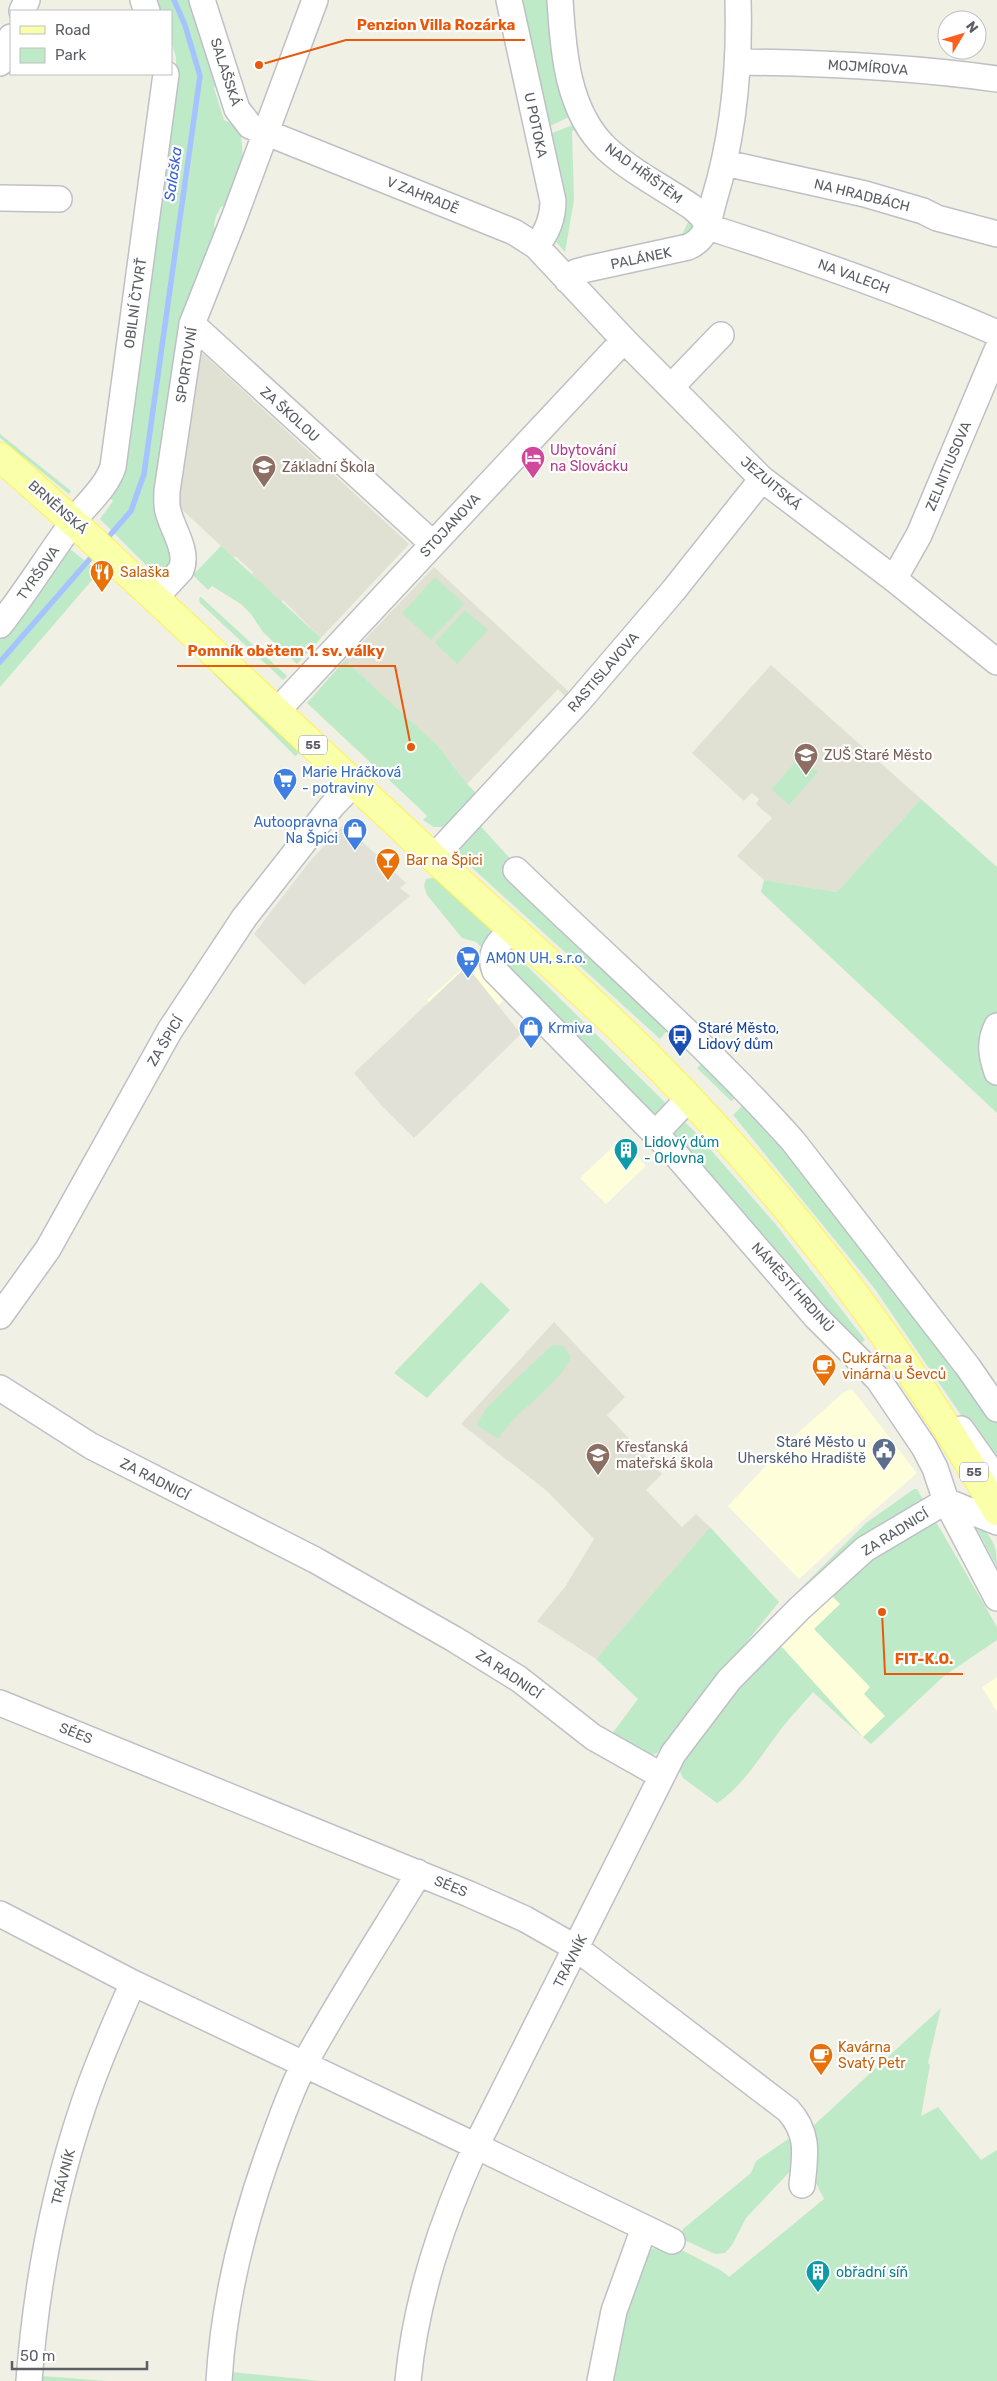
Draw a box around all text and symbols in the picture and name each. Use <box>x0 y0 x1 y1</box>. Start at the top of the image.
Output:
legend <box>10 10 172 75</box>
callout: Penzion Villa Rozárka <box>346 10 525 40</box>
north arrow <box>937 10 987 60</box>
text: Penzion Villa Rozárka <box>357 16 516 34</box>
text: N <box>962 18 982 37</box>
text: Road <box>55 21 91 39</box>
street label: SALAŠSKÁ <box>207 36 246 109</box>
text: Park <box>55 46 86 64</box>
street label: MOJMÍROVA <box>827 55 909 79</box>
street label: U POTOKA <box>520 91 551 160</box>
street label: NAD HŘIŠTĚM <box>602 139 686 207</box>
water label: Salaška <box>160 145 186 202</box>
street label: V ZAHRADĚ <box>384 172 462 218</box>
street label: NA HRADBÁCH <box>812 174 912 216</box>
street label: PALÁNEK <box>609 243 674 273</box>
street label: NA VALECH <box>816 256 892 297</box>
street label: OBILNÍ ČTVRŤ <box>120 257 150 349</box>
street label: SPORTOVNÍ <box>171 325 201 404</box>
street label: ZA ŠKOLOU <box>256 383 324 445</box>
street label: ZELNITIUSOVA <box>922 418 975 514</box>
place label: Ubytování na Slovácku <box>550 442 628 475</box>
hotel icon: Ubytování na Slovácku <box>520 445 546 479</box>
street label: JEZUITSKÁ <box>737 452 806 514</box>
school or university icon: Základní Škola <box>251 454 277 488</box>
place label: Základní Škola <box>282 458 375 476</box>
street label: BRNĚNSKÁ <box>25 476 92 538</box>
street label: STOJANOVA <box>417 490 485 561</box>
street label: TYRŠOVA <box>13 542 64 604</box>
restaurant icon: Salaška <box>89 559 115 593</box>
place label: Salaška <box>120 564 170 581</box>
street label: RASTISLAVOVA <box>564 628 643 716</box>
callout: Pomník obětem 1. sv. války <box>177 636 395 666</box>
text: Pomník obětem 1. sv. války <box>187 642 385 660</box>
road number: 55 <box>299 736 327 754</box>
school or university icon: ZUŠ Staré Město <box>793 742 819 776</box>
place label: ZUŠ Staré Město <box>824 746 932 764</box>
place label: Marie Hráčková - potraviny <box>302 764 401 797</box>
supermarket icon: Marie Hráčková - potraviny <box>272 767 298 801</box>
place label: Autoopravna Na Špici <box>254 814 338 847</box>
shop icon: Autoopravna Na Špici <box>342 817 368 851</box>
bar icon: Bar na Špici <box>375 847 401 881</box>
place label: Bar na Špici <box>406 851 483 869</box>
supermarket icon: AMON UH, s.r.o. <box>455 945 481 979</box>
place label: AMON UH, s.r.o. <box>486 950 586 967</box>
street label: ZA ŠPICÍ <box>143 1012 188 1069</box>
shop icon: Krmiva <box>518 1015 544 1049</box>
place label: Krmiva <box>548 1020 593 1037</box>
place label: Staré Město, Lidový dům <box>698 1020 779 1053</box>
bus stop icon: Staré Město, Lidový dům <box>667 1023 693 1057</box>
place label: Lidový dům - Orlovna <box>644 1134 719 1167</box>
building icon: Lidový dům - Orlovna <box>613 1137 639 1171</box>
street label: NÁMĚSTÍ HRDINŮ <box>748 1238 838 1336</box>
place label: Cukrárna a vinárna u Ševců <box>842 1350 946 1383</box>
cafe icon: Cukrárna a vinárna u Ševců <box>811 1353 837 1387</box>
place label: Staré Město u Uherského Hradiště <box>738 1434 866 1467</box>
public building icon: Staré Město u Uherského Hradiště <box>871 1437 897 1471</box>
place label: Křesťanská mateřská škola <box>616 1439 713 1472</box>
school or university icon: Křesťanská mateřská škola <box>585 1442 611 1476</box>
street label: ZA RADNICÍ <box>117 1454 194 1505</box>
road number: 55 <box>960 1462 988 1481</box>
street label: ZA RADNICÍ <box>858 1504 933 1560</box>
callout: FIT-K.O. <box>885 1644 963 1674</box>
street label: ZA RADNICÍ <box>473 1645 546 1703</box>
text: FIT-K.O. <box>895 1650 953 1668</box>
street label: SÉES <box>57 1718 96 1748</box>
street label: SÉES <box>432 1871 471 1901</box>
street label: TRÁVNÍK <box>549 1931 591 1991</box>
place label: Kavárna Svatý Petr <box>838 2039 906 2072</box>
cafe icon: Kavárna Svatý Petr <box>808 2042 834 2076</box>
street label: TRÁVNÍK <box>47 2147 79 2207</box>
building icon: obřadní síň <box>805 2259 831 2293</box>
place label: obřadní síň <box>836 2264 908 2281</box>
scale bar <box>12 2338 148 2370</box>
text: 50 m <box>20 2347 55 2365</box>

